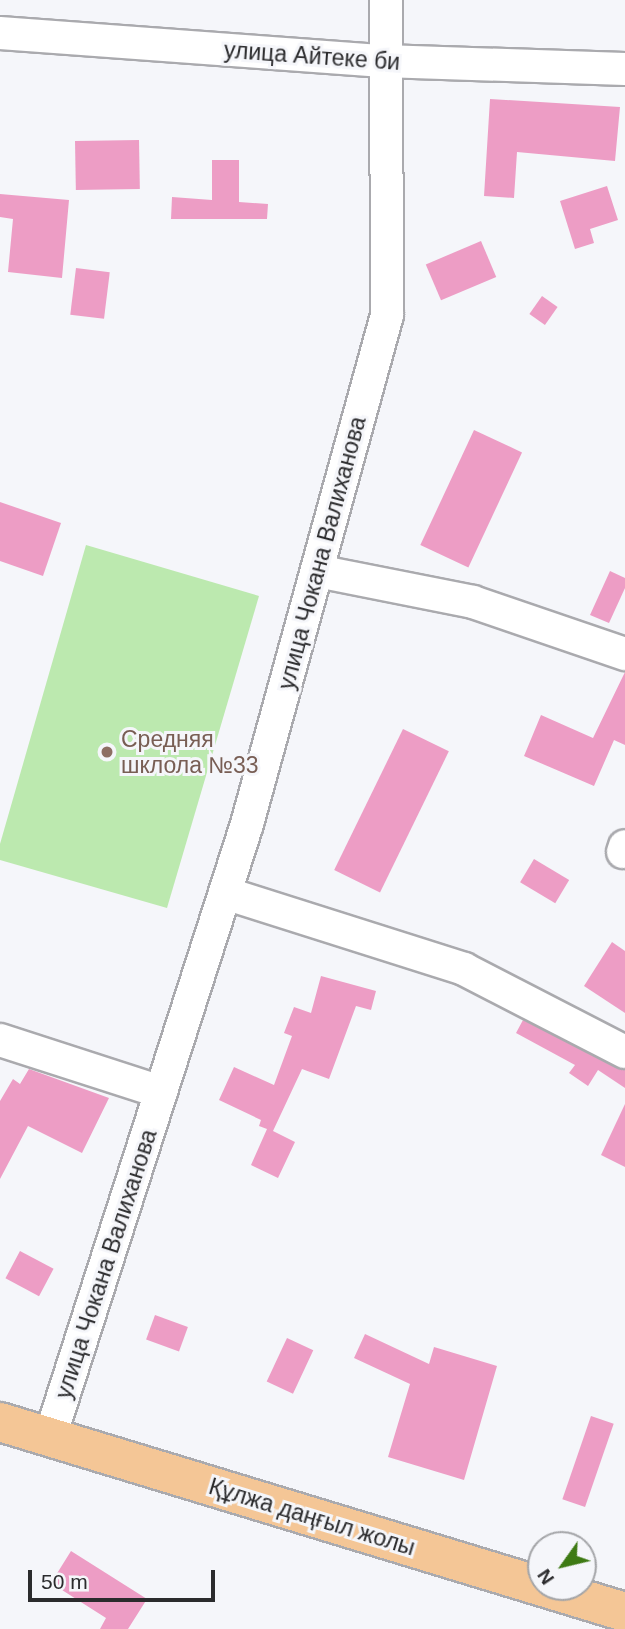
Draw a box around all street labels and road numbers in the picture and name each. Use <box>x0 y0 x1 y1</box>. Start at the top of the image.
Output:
street label: улица Айтеке би <box>223 36 401 76</box>
street label: улица Чокана Валиханова <box>272 413 372 693</box>
street label: улица Чокана Валиханова <box>49 1126 163 1402</box>
street label: Құлжа даңғыл жолы <box>206 1472 418 1562</box>

